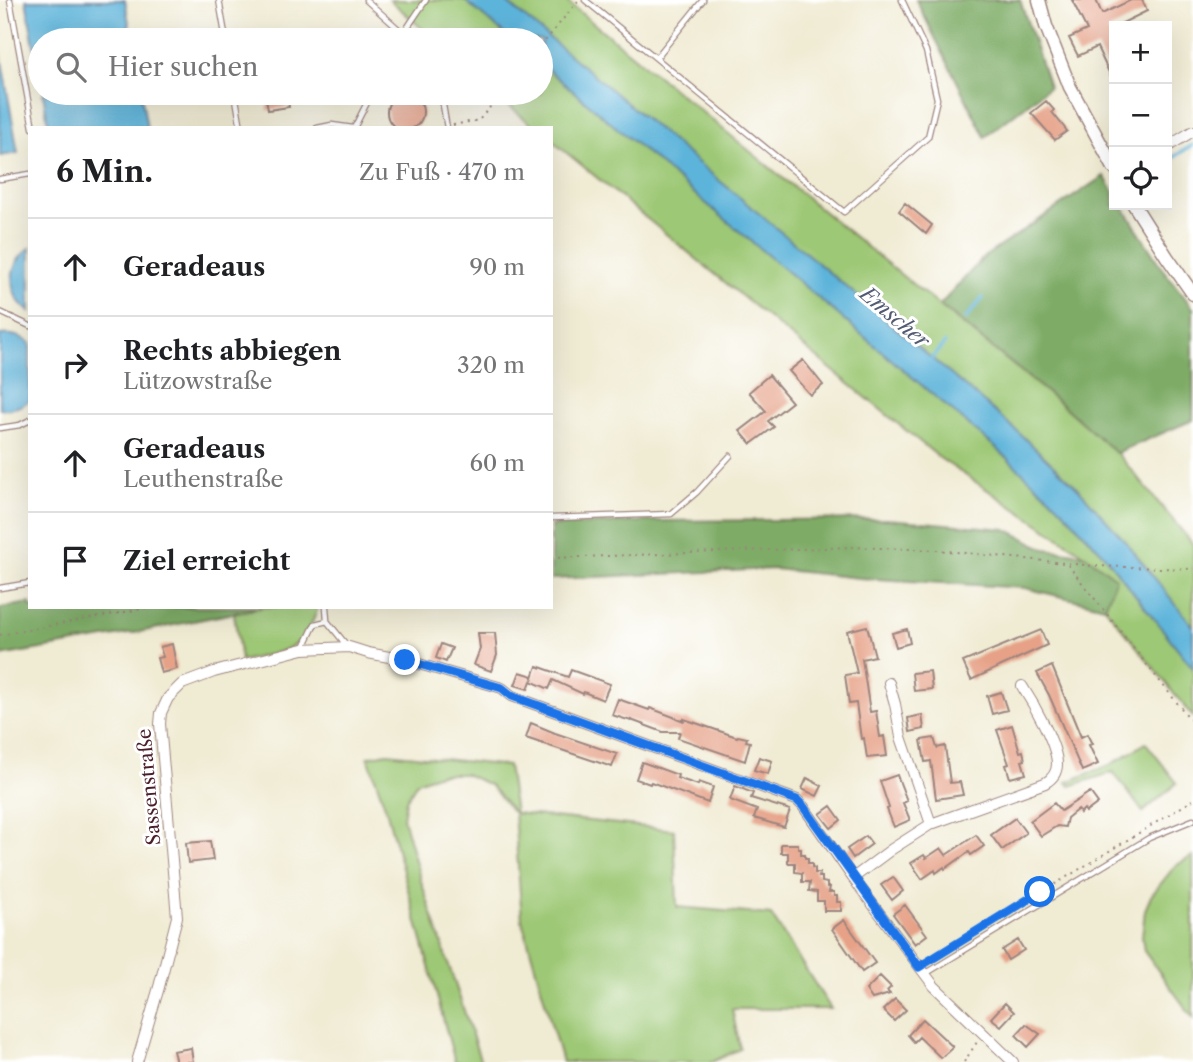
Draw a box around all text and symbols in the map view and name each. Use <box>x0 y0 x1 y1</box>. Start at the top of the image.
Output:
map controls <box>1109 21 1172 210</box>
button: + <box>1109 21 1172 84</box>
search box <box>28 28 553 105</box>
icon: search <box>52 48 90 86</box>
text: Hier suchen <box>108 51 258 83</box>
button: − <box>1109 84 1172 147</box>
button: locate <box>1109 147 1172 210</box>
text: 6 Min. <box>56 153 153 190</box>
text: Zu Fuß · 470 m <box>359 158 525 186</box>
icon: ahead <box>56 248 94 286</box>
text: Geradeaus <box>123 251 265 283</box>
text: 90 m <box>469 253 525 281</box>
water label: Emscher <box>854 280 936 354</box>
text: Rechts abbiegen <box>123 335 341 367</box>
icon: right <box>56 346 94 384</box>
text: 320 m <box>457 351 525 379</box>
text: Lützowstraße <box>123 367 272 395</box>
text: Geradeaus <box>123 433 265 465</box>
icon: ahead <box>56 444 94 482</box>
text: 60 m <box>469 449 525 477</box>
text: Leuthenstraße <box>123 465 284 493</box>
icon: arrive <box>56 542 94 580</box>
text: Ziel erreicht <box>123 545 290 577</box>
route end <box>389 644 420 675</box>
street label: Sassenstraße <box>132 728 166 846</box>
route start <box>1024 876 1055 907</box>

